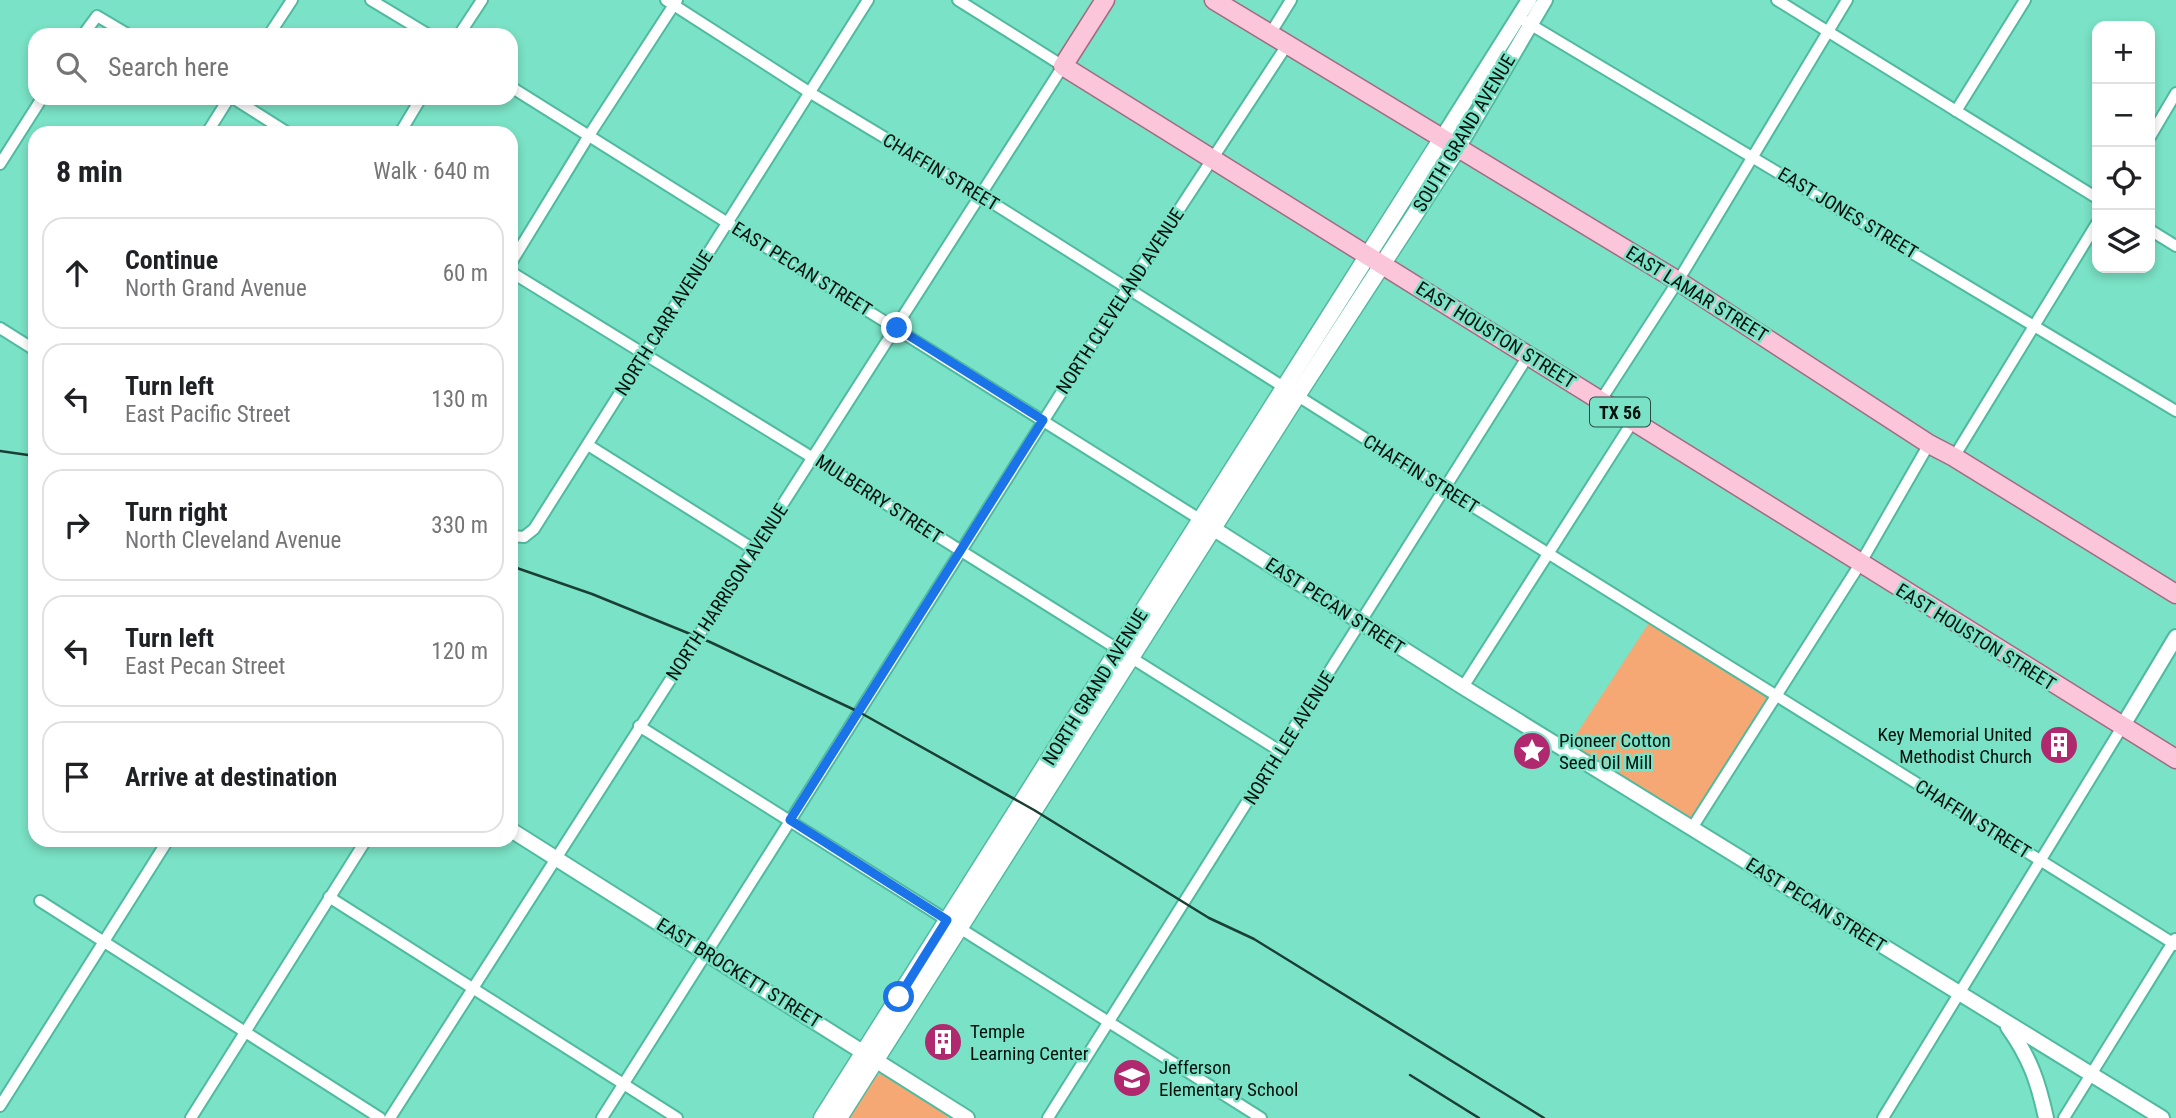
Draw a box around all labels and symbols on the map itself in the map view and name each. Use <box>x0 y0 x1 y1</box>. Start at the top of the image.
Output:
street label: SOUTH GRAND AVENUE <box>1408 50 1520 216</box>
street label: CHAFFIN STREET <box>879 128 1003 216</box>
street label: EAST JONES STREET <box>1774 162 1922 264</box>
street label: NORTH CLEVELAND AVENUE <box>1051 204 1189 398</box>
street label: EAST PECAN STREET <box>728 217 876 321</box>
street label: EAST LAMAR STREET <box>1622 241 1772 347</box>
street label: NORTH CARR AVENUE <box>610 246 718 400</box>
street label: EAST HOUSTON STREET <box>1412 277 1580 394</box>
route end <box>881 312 912 343</box>
road number: TX 56 <box>1590 398 1650 426</box>
street label: CHAFFIN STREET <box>1359 429 1483 519</box>
street label: MULBERRY STREET <box>811 449 947 549</box>
street label: NORTH HARRISON AVENUE <box>661 499 793 685</box>
street label: EAST PECAN STREET <box>1261 553 1409 659</box>
street label: EAST HOUSTON STREET <box>1892 579 2060 696</box>
street label: NORTH GRAND AVENUE <box>1038 605 1152 769</box>
street label: NORTH LEE AVENUE <box>1239 667 1339 809</box>
place label: Key Memorial United Methodist Church <box>1878 723 2032 768</box>
building icon: Key Memorial United Methodist Church <box>2038 724 2080 766</box>
place label: Pioneer Cotton Seed Oil Mill <box>1559 729 1671 774</box>
place icon: Pioneer Cotton Seed Oil Mill <box>1511 730 1553 772</box>
street label: CHAFFIN STREET <box>1911 774 2035 864</box>
street label: EAST PECAN STREET <box>1742 853 1890 957</box>
street label: EAST BROCKETT STREET <box>653 913 826 1033</box>
route start <box>883 981 914 1012</box>
place label: Temple Learning Center <box>970 1020 1089 1065</box>
building icon: Temple Learning Center <box>922 1021 964 1063</box>
place label: Jefferson Elementary School <box>1159 1056 1298 1101</box>
school or university icon: Jefferson Elementary School <box>1111 1057 1153 1099</box>

